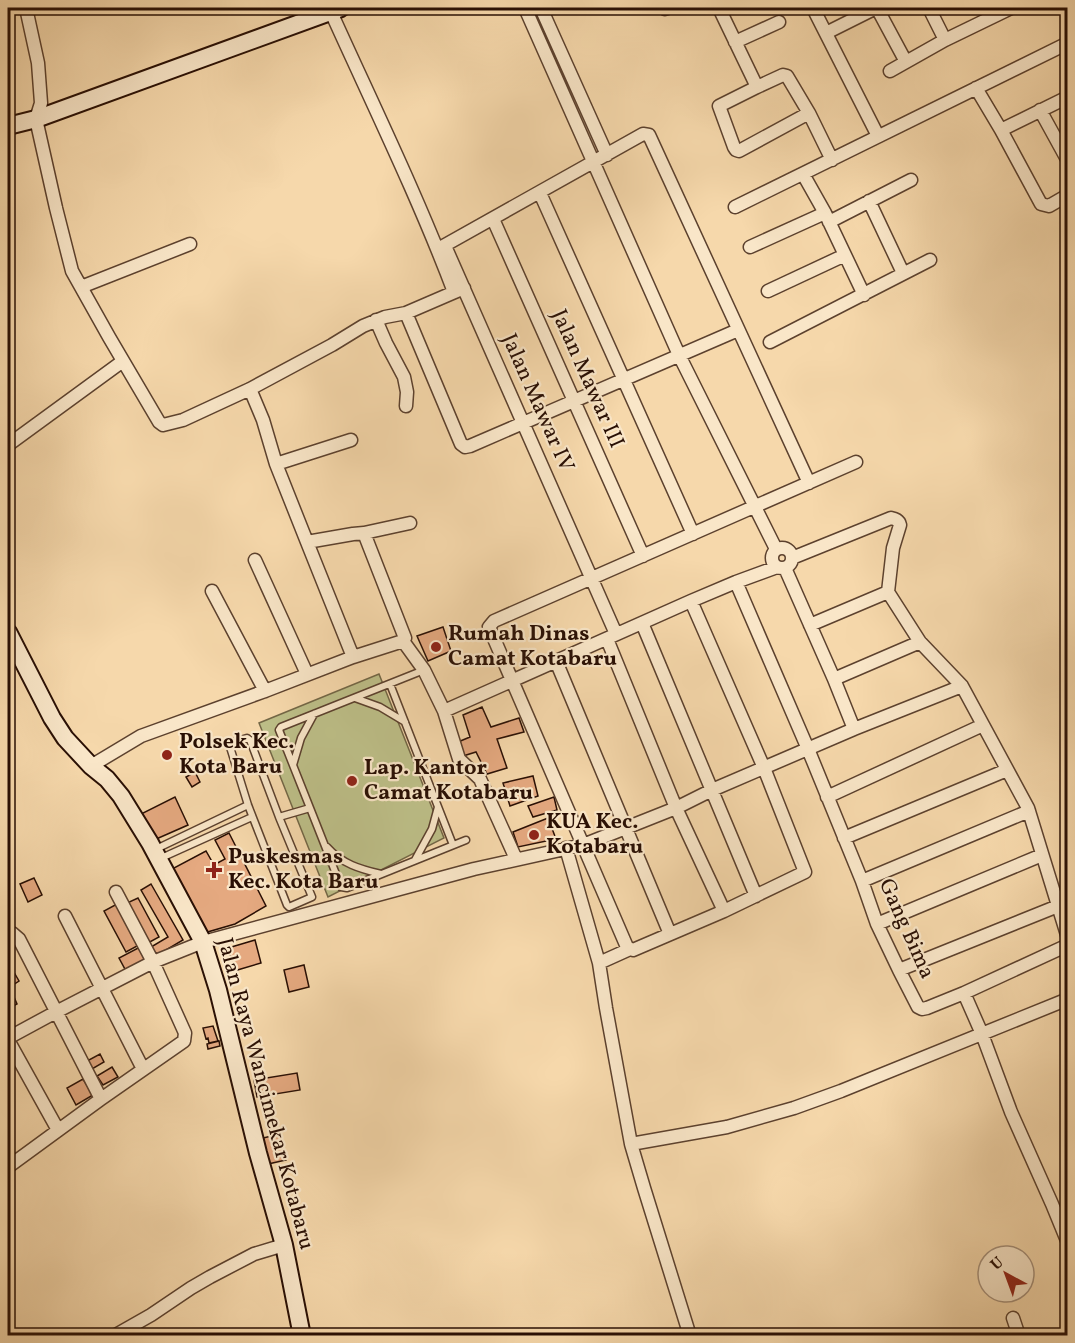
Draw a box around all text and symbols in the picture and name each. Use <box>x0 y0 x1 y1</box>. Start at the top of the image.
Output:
street label: Jalan Mawar III <box>543 305 631 453</box>
street label: Jalan Mawar IV <box>493 329 581 477</box>
place label: Rumah Dinas Camat Kotabaru <box>448 619 617 675</box>
marker: Rumah Dinas Camat Kotabaru <box>429 640 443 654</box>
place label: Polsek Kec. Kota Baru <box>179 727 295 783</box>
marker: Polsek Kec. Kota Baru <box>160 748 174 762</box>
place label: Lap. Kantor Camat Kotabaru <box>364 753 533 809</box>
marker: Lap. Kantor Camat Kotabaru <box>345 774 359 788</box>
place label: KUA Kec. Kotabaru <box>546 807 643 863</box>
marker: KUA Kec. Kotabaru <box>527 828 541 842</box>
place label: Puskesmas Kec. Kota Baru <box>228 842 378 898</box>
marker: Puskesmas Kec. Kota Baru <box>205 861 223 879</box>
street label: Gang Bima <box>870 874 942 984</box>
street label: Jalan Raya Wancimekar Kotabaru <box>208 935 322 1253</box>
north arrow <box>976 1244 1036 1304</box>
text: U <box>986 1252 1009 1276</box>

